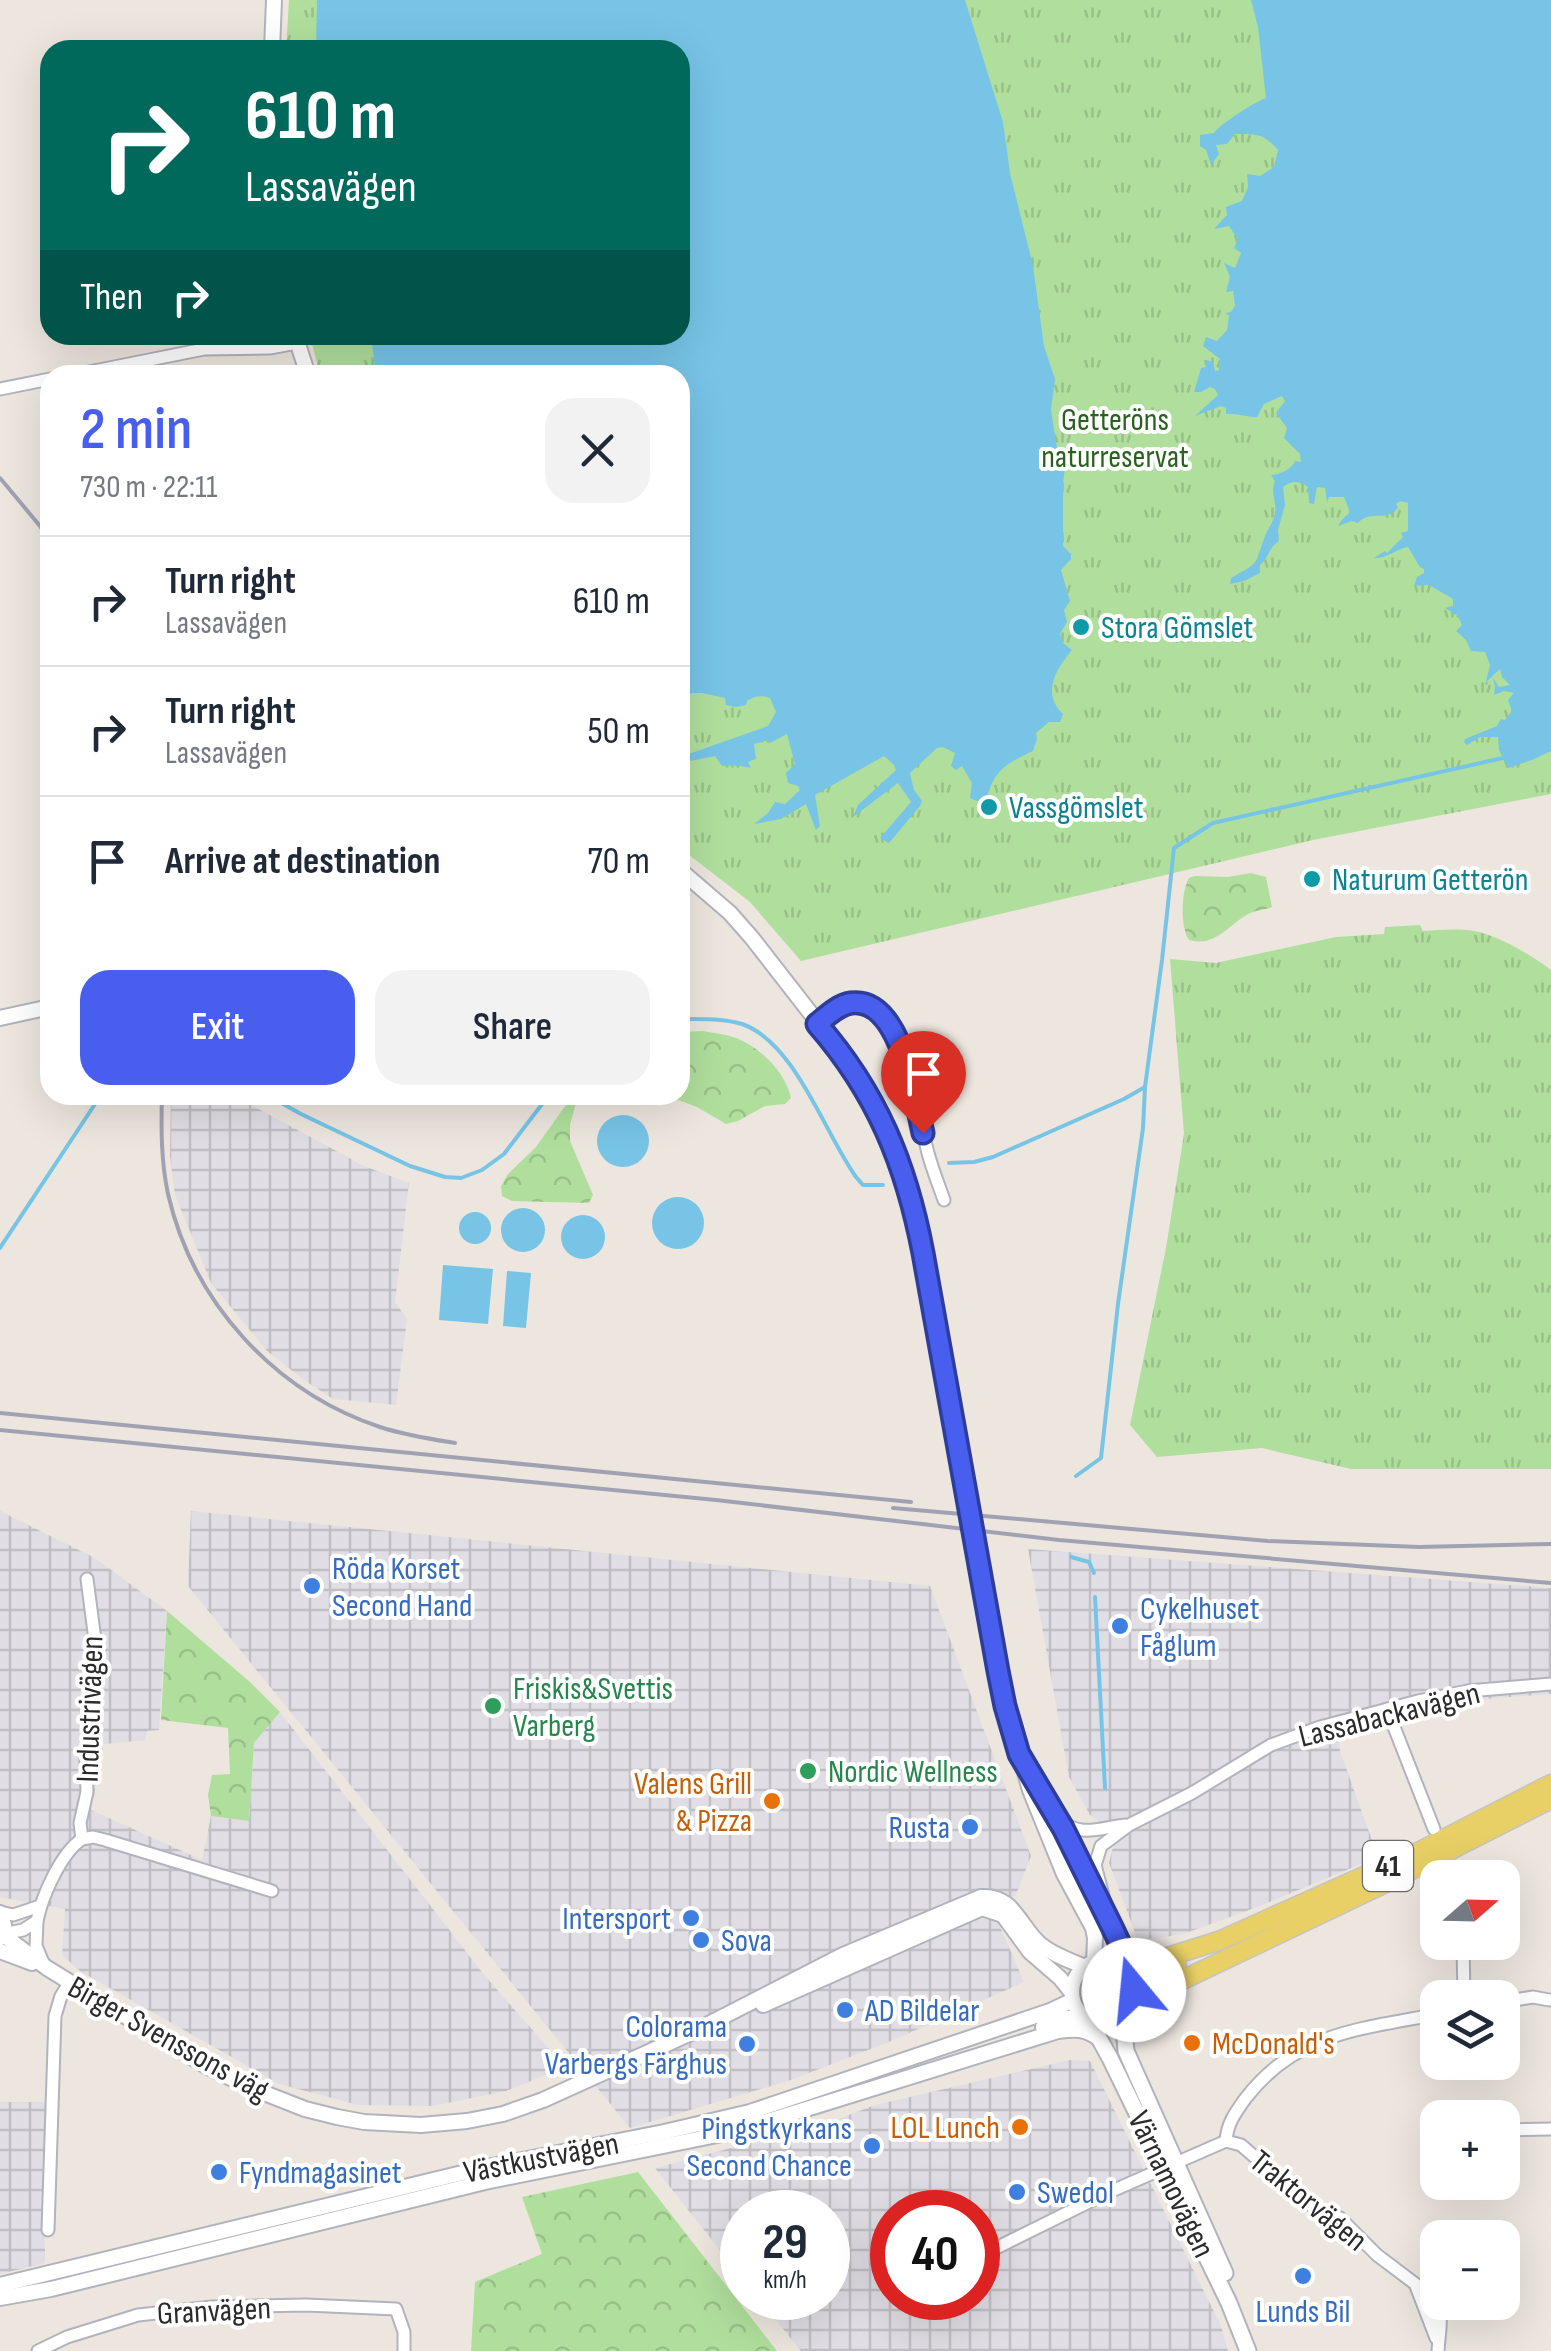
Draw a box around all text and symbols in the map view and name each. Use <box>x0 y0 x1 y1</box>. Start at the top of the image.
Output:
text: 610 m <box>245 75 396 159</box>
icon: right <box>80 80 210 210</box>
text: Lassavägen <box>245 160 417 215</box>
icon: right <box>163 270 218 325</box>
text: Then <box>80 275 143 320</box>
text: 2 min <box>80 394 192 466</box>
button: close <box>545 398 650 503</box>
park label: Getteröns naturreservat <box>1041 401 1189 477</box>
text: 730 m · 22:11 <box>80 468 218 507</box>
text: Turn right <box>165 559 296 604</box>
icon: right <box>80 574 135 629</box>
text: 610 m <box>573 579 650 624</box>
text: Lassavägen <box>165 604 287 643</box>
place label: Stora Gömslet <box>1101 609 1253 648</box>
marker: Stora Gömslet <box>1070 616 1092 638</box>
text: Turn right <box>165 689 296 734</box>
icon: right <box>80 704 135 759</box>
text: 50 m <box>587 709 650 754</box>
text: Lassavägen <box>165 734 287 773</box>
place label: Vassgömslet <box>1009 789 1144 828</box>
marker: Vassgömslet <box>978 796 1000 818</box>
icon: arrive <box>80 834 135 889</box>
text: Arrive at destination <box>165 839 440 884</box>
text: 70 m <box>588 839 650 884</box>
place label: Naturum Getterön <box>1332 861 1529 900</box>
marker: Naturum Getterön <box>1301 868 1323 890</box>
button: Exit <box>80 970 355 1085</box>
button: Share <box>375 970 650 1085</box>
pin <box>881 1031 966 1134</box>
icon: arrive <box>896 1046 951 1101</box>
place label: Röda Korset Second Hand <box>332 1550 472 1626</box>
marker: Röda Korset Second Hand <box>301 1575 323 1597</box>
place label: Cykelhuset Fåglum <box>1140 1590 1259 1666</box>
marker: Cykelhuset Fåglum <box>1109 1615 1131 1637</box>
street label: Industrivägen <box>68 1635 113 1783</box>
place label: Friskis&Svettis Varberg <box>513 1670 673 1746</box>
street label: Lassabackavägen <box>1295 1674 1484 1757</box>
marker: Friskis&Svettis Varberg <box>482 1695 504 1717</box>
place label: Nordic Wellness <box>828 1753 998 1792</box>
marker: Nordic Wellness <box>797 1760 819 1782</box>
place label: Valens Grill & Pizza <box>634 1765 752 1841</box>
marker: Valens Grill & Pizza <box>761 1790 783 1812</box>
place label: Rusta <box>888 1809 950 1848</box>
marker: Rusta <box>959 1816 981 1838</box>
road number: 41 <box>1363 1841 1413 1891</box>
north arrow <box>1420 1860 1520 1960</box>
map controls <box>1420 1860 1520 2320</box>
place label: Intersport <box>562 1900 671 1939</box>
marker: Intersport <box>680 1907 702 1929</box>
place label: Sova <box>721 1922 772 1961</box>
marker: Sova <box>690 1929 712 1951</box>
position arrow <box>1082 1938 1186 2042</box>
street label: Birger Svenssons väg <box>61 1968 276 2111</box>
button: layers <box>1420 1980 1520 2080</box>
place label: AD Bildelar <box>864 1992 979 2031</box>
marker: AD Bildelar <box>834 1999 856 2021</box>
place label: Colorama Varbergs Färghus <box>545 2008 727 2084</box>
place label: McDonald's <box>1212 2025 1335 2064</box>
marker: McDonald's <box>1181 2032 1203 2054</box>
marker: Colorama Varbergs Färghus <box>736 2033 758 2055</box>
button: + <box>1420 2100 1520 2200</box>
street label: Värnamovägen <box>1119 2105 1223 2264</box>
place label: LOL Lunch <box>891 2109 1000 2148</box>
place label: Pingstkyrkans Second Chance <box>687 2110 852 2186</box>
marker: LOL Lunch <box>1009 2116 1031 2138</box>
street label: Västkustvägen <box>460 2124 622 2193</box>
marker: Pingstkyrkans Second Chance <box>861 2135 883 2157</box>
street label: Traktorvägen <box>1242 2142 1375 2260</box>
place label: Fyndmagasinet <box>239 2154 402 2193</box>
marker: Fyndmagasinet <box>208 2161 230 2183</box>
place label: Swedol <box>1037 2174 1114 2213</box>
marker: Swedol <box>1006 2181 1028 2203</box>
speed limit sign: 40 <box>870 2190 1000 2320</box>
text: 29 <box>762 2213 808 2273</box>
button: − <box>1420 2220 1520 2320</box>
text: km/h <box>763 2265 807 2296</box>
marker: Lunds Bil <box>1292 2265 1314 2287</box>
street label: Granvägen <box>156 2289 272 2334</box>
place label: Lunds Bil <box>1256 2293 1350 2332</box>

